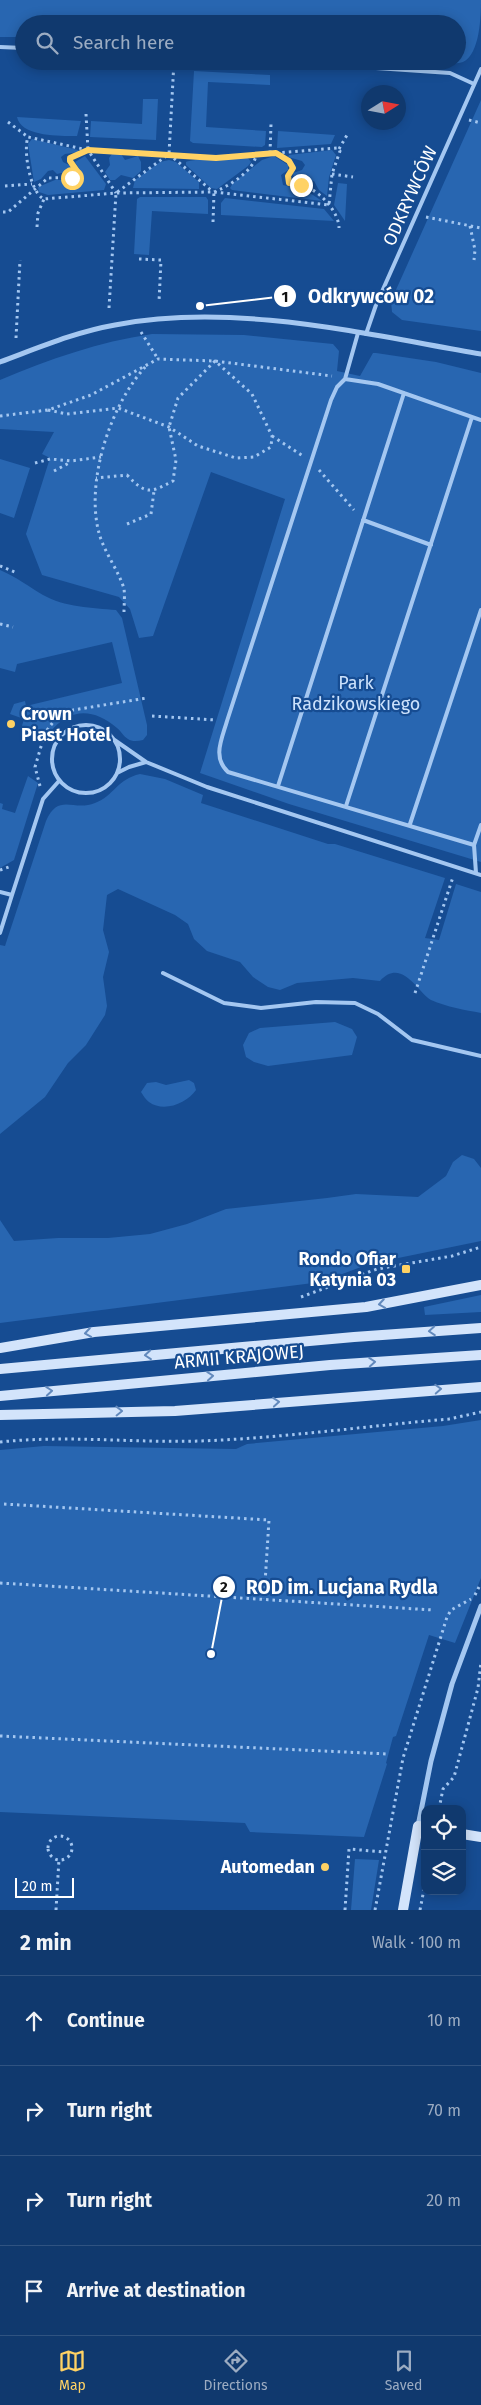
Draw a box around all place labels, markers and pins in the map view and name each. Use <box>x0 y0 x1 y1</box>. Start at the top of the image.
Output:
callout: Odkrywców 02 <box>273 279 444 313</box>
place label: Crown Piast Hotel <box>21 703 112 746</box>
marker: Crown Piast Hotel <box>5 718 17 730</box>
place label: Rondo Ofiar Katynia 03 <box>298 1248 397 1291</box>
marker: Rondo Ofiar Katynia 03 <box>400 1263 412 1275</box>
callout: ROD im. Lucjana Rydla <box>211 1570 448 1604</box>
place label: Automedan <box>220 1856 315 1878</box>
marker: Automedan <box>319 1861 331 1873</box>

